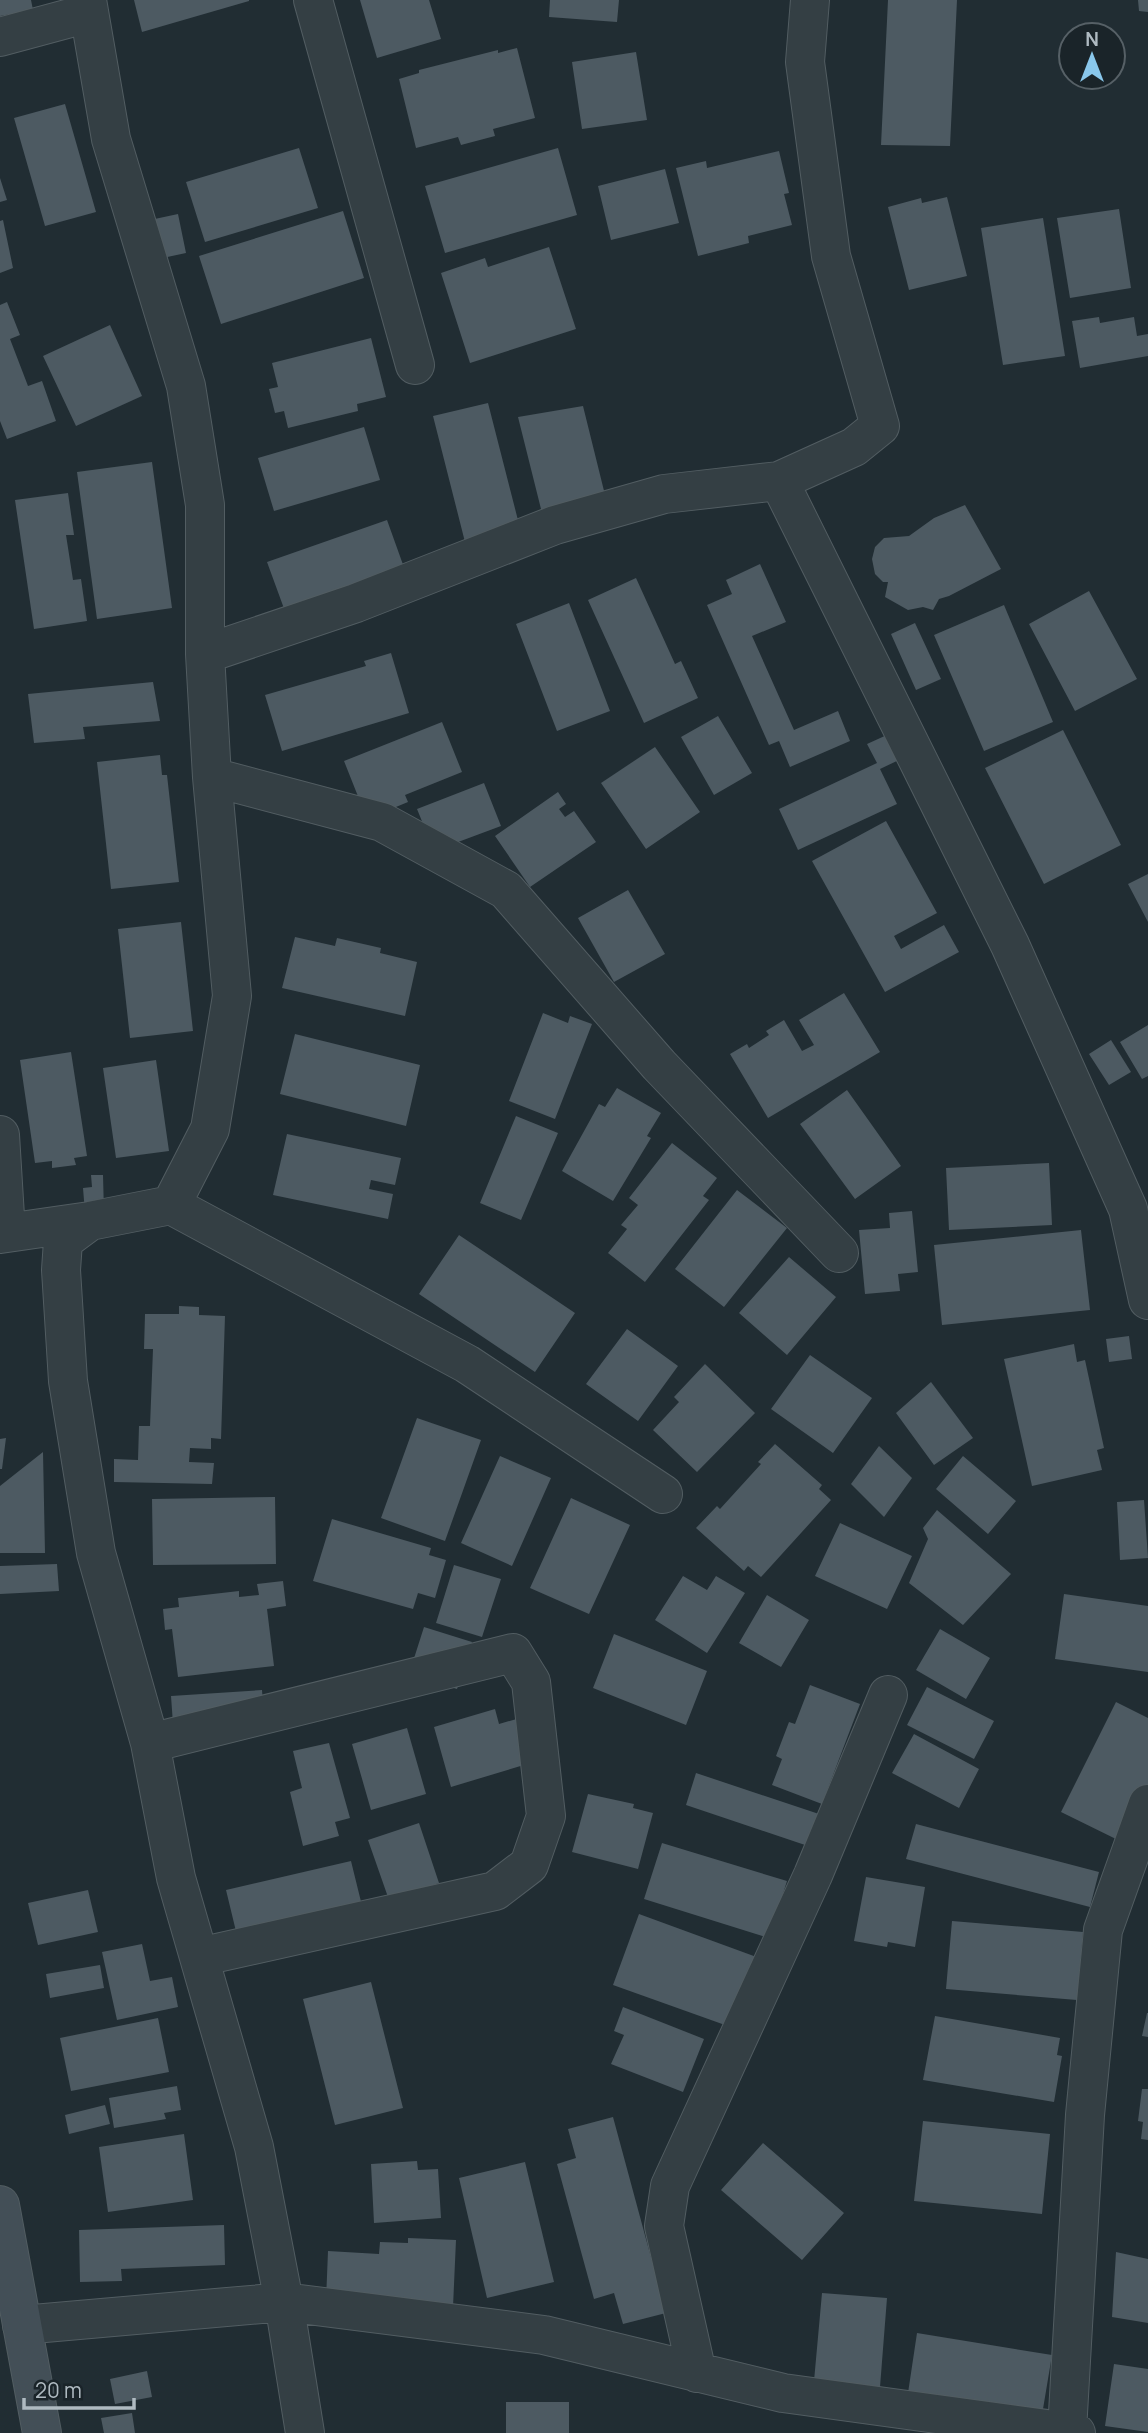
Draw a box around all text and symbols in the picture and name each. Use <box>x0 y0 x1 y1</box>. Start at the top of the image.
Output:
north arrow <box>1057 21 1127 91</box>
text: N <box>1085 26 1099 52</box>
scale bar <box>24 2366 135 2410</box>
text: 20 m <box>35 2376 82 2404</box>

